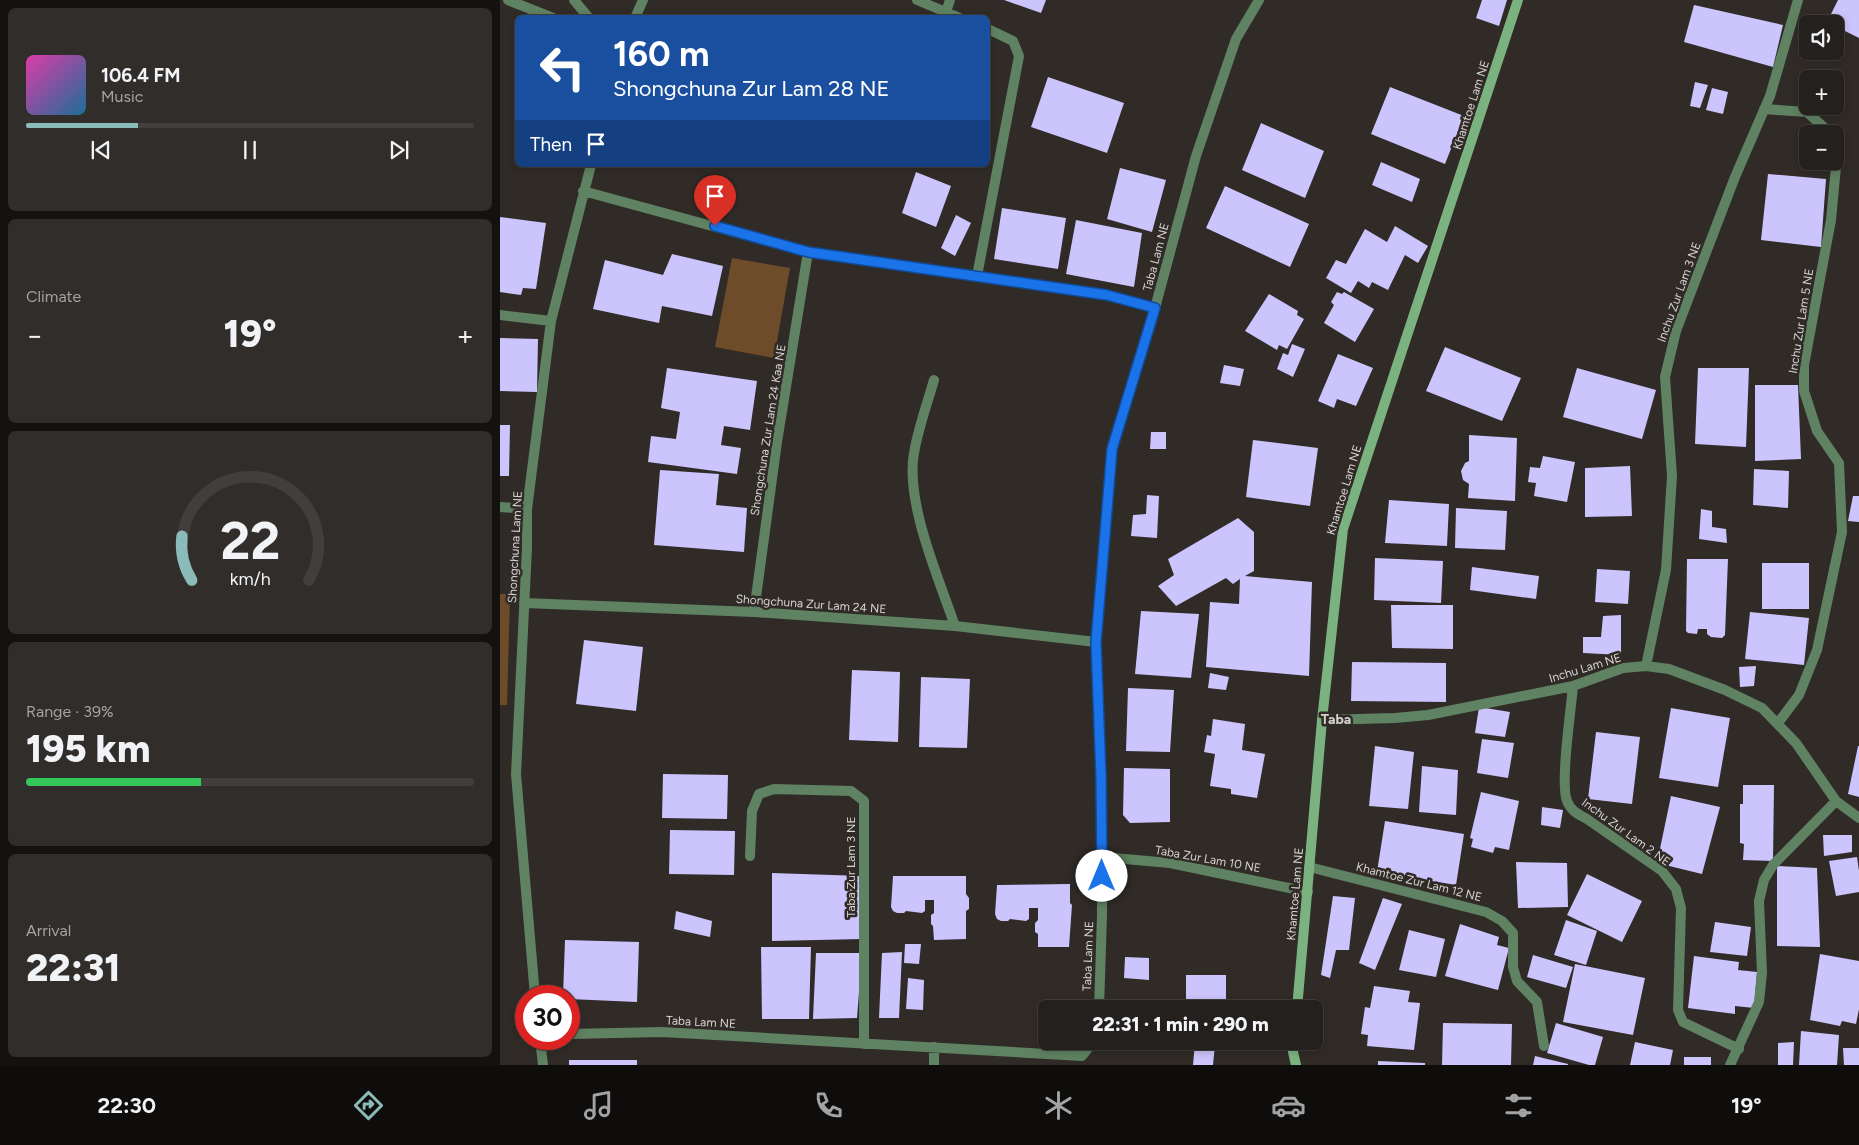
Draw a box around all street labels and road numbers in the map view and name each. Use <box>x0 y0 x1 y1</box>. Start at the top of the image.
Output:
street label: Khamtoe Lam NE <box>1450 58 1492 152</box>
street label: Taba Lam NE <box>1140 221 1172 293</box>
street label: Inchu Zur Lam 3 NE <box>1654 240 1704 344</box>
street label: Inchu Zur Lam 5 NE <box>1786 268 1816 374</box>
street label: Shongchuna Zur Lam 24 Kaa NE <box>748 343 788 517</box>
street label: Khamtoe Lam NE <box>1324 443 1364 537</box>
street label: Shongchuna Lam NE <box>505 491 525 603</box>
street label: Shongchuna Zur Lam 24 NE <box>735 592 887 616</box>
street label: Inchu Lam NE <box>1547 650 1623 686</box>
street label: Inchu Zur Lam 2 NE <box>1579 795 1673 869</box>
street label: Taba Zur Lam 3 NE <box>844 817 858 917</box>
street label: Taba Zur Lam 10 NE <box>1154 843 1262 875</box>
street label: Khamtoe Lam NE <box>1284 847 1306 941</box>
street label: Khamtoe Zur Lam 12 NE <box>1355 860 1483 904</box>
street label: Taba Lam NE <box>1080 921 1096 991</box>
street label: Taba Lam NE <box>666 1013 736 1031</box>

